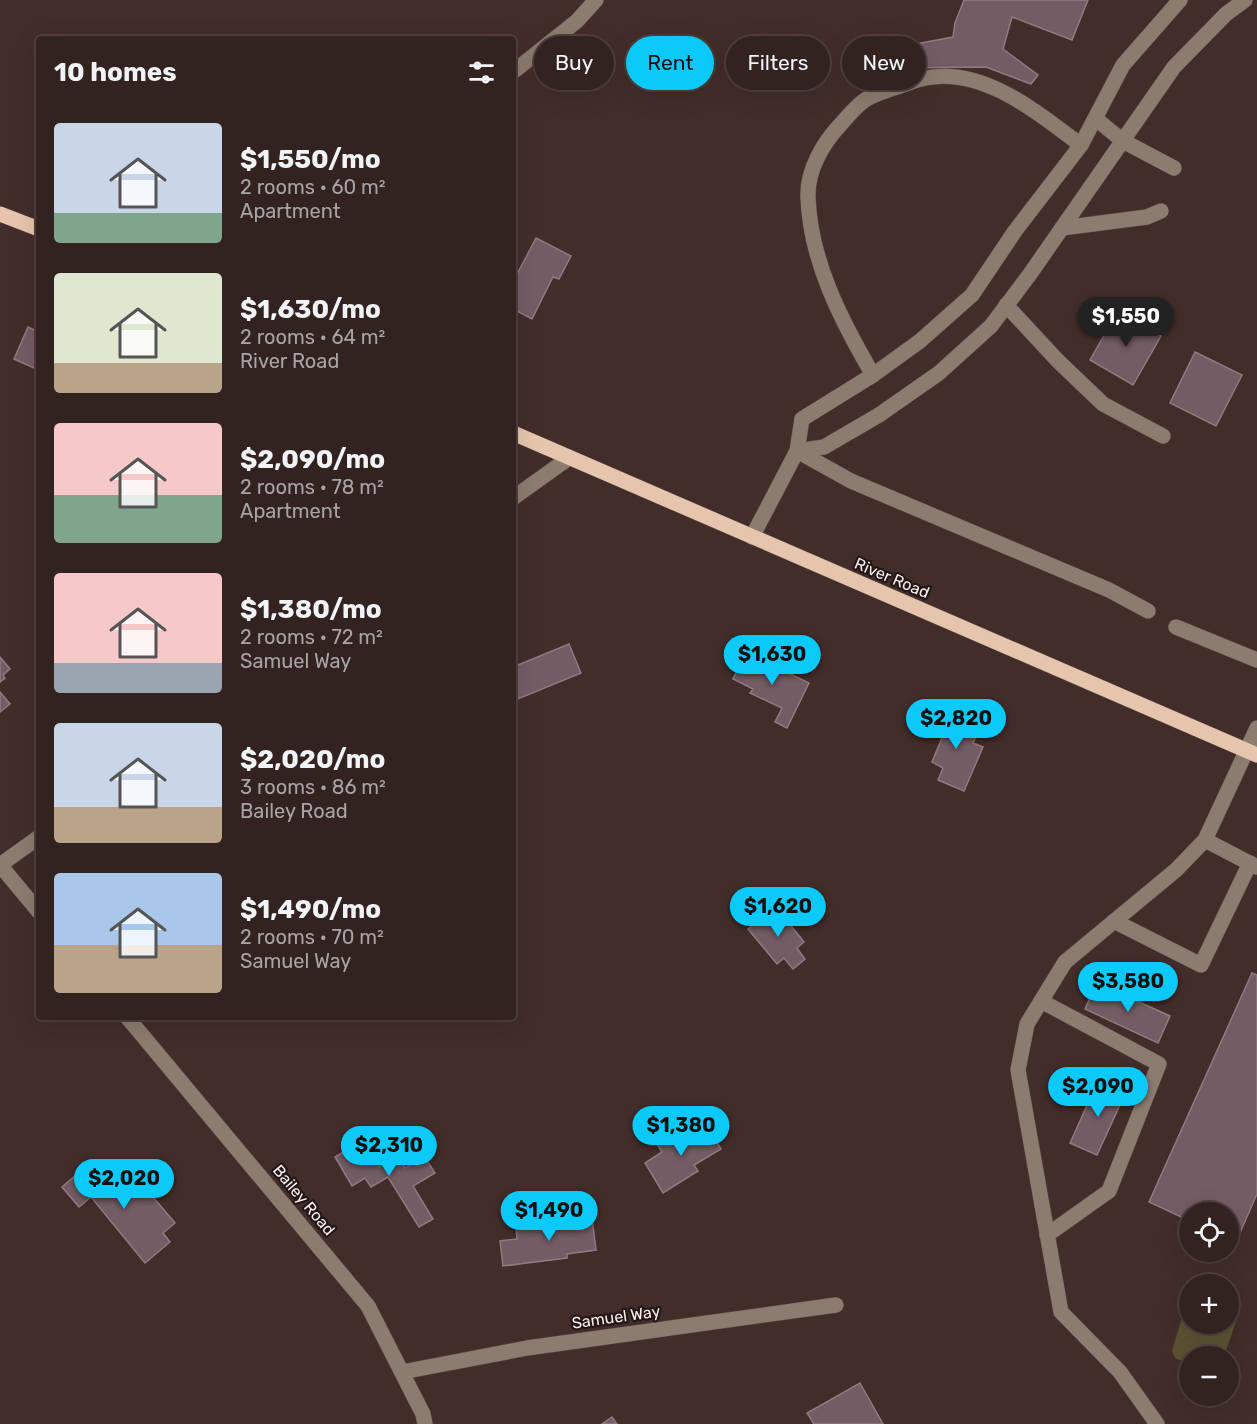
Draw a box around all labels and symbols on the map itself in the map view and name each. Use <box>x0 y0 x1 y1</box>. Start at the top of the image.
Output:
pin: $1,550 <box>1077 297 1175 348</box>
street label: River Road <box>852 554 932 602</box>
pin: $1,630 <box>723 635 821 686</box>
pin: $2,820 <box>907 699 1005 750</box>
pin: $1,620 <box>729 887 827 938</box>
pin: $3,580 <box>1079 962 1177 1013</box>
pin: $2,090 <box>1049 1067 1147 1118</box>
pin: $1,380 <box>632 1106 730 1157</box>
pin: $2,310 <box>340 1126 438 1177</box>
pin: $2,020 <box>75 1159 173 1210</box>
street label: Bailey Road <box>269 1161 339 1239</box>
pin: $1,490 <box>500 1191 598 1242</box>
street label: Samuel Way <box>571 1301 662 1333</box>

